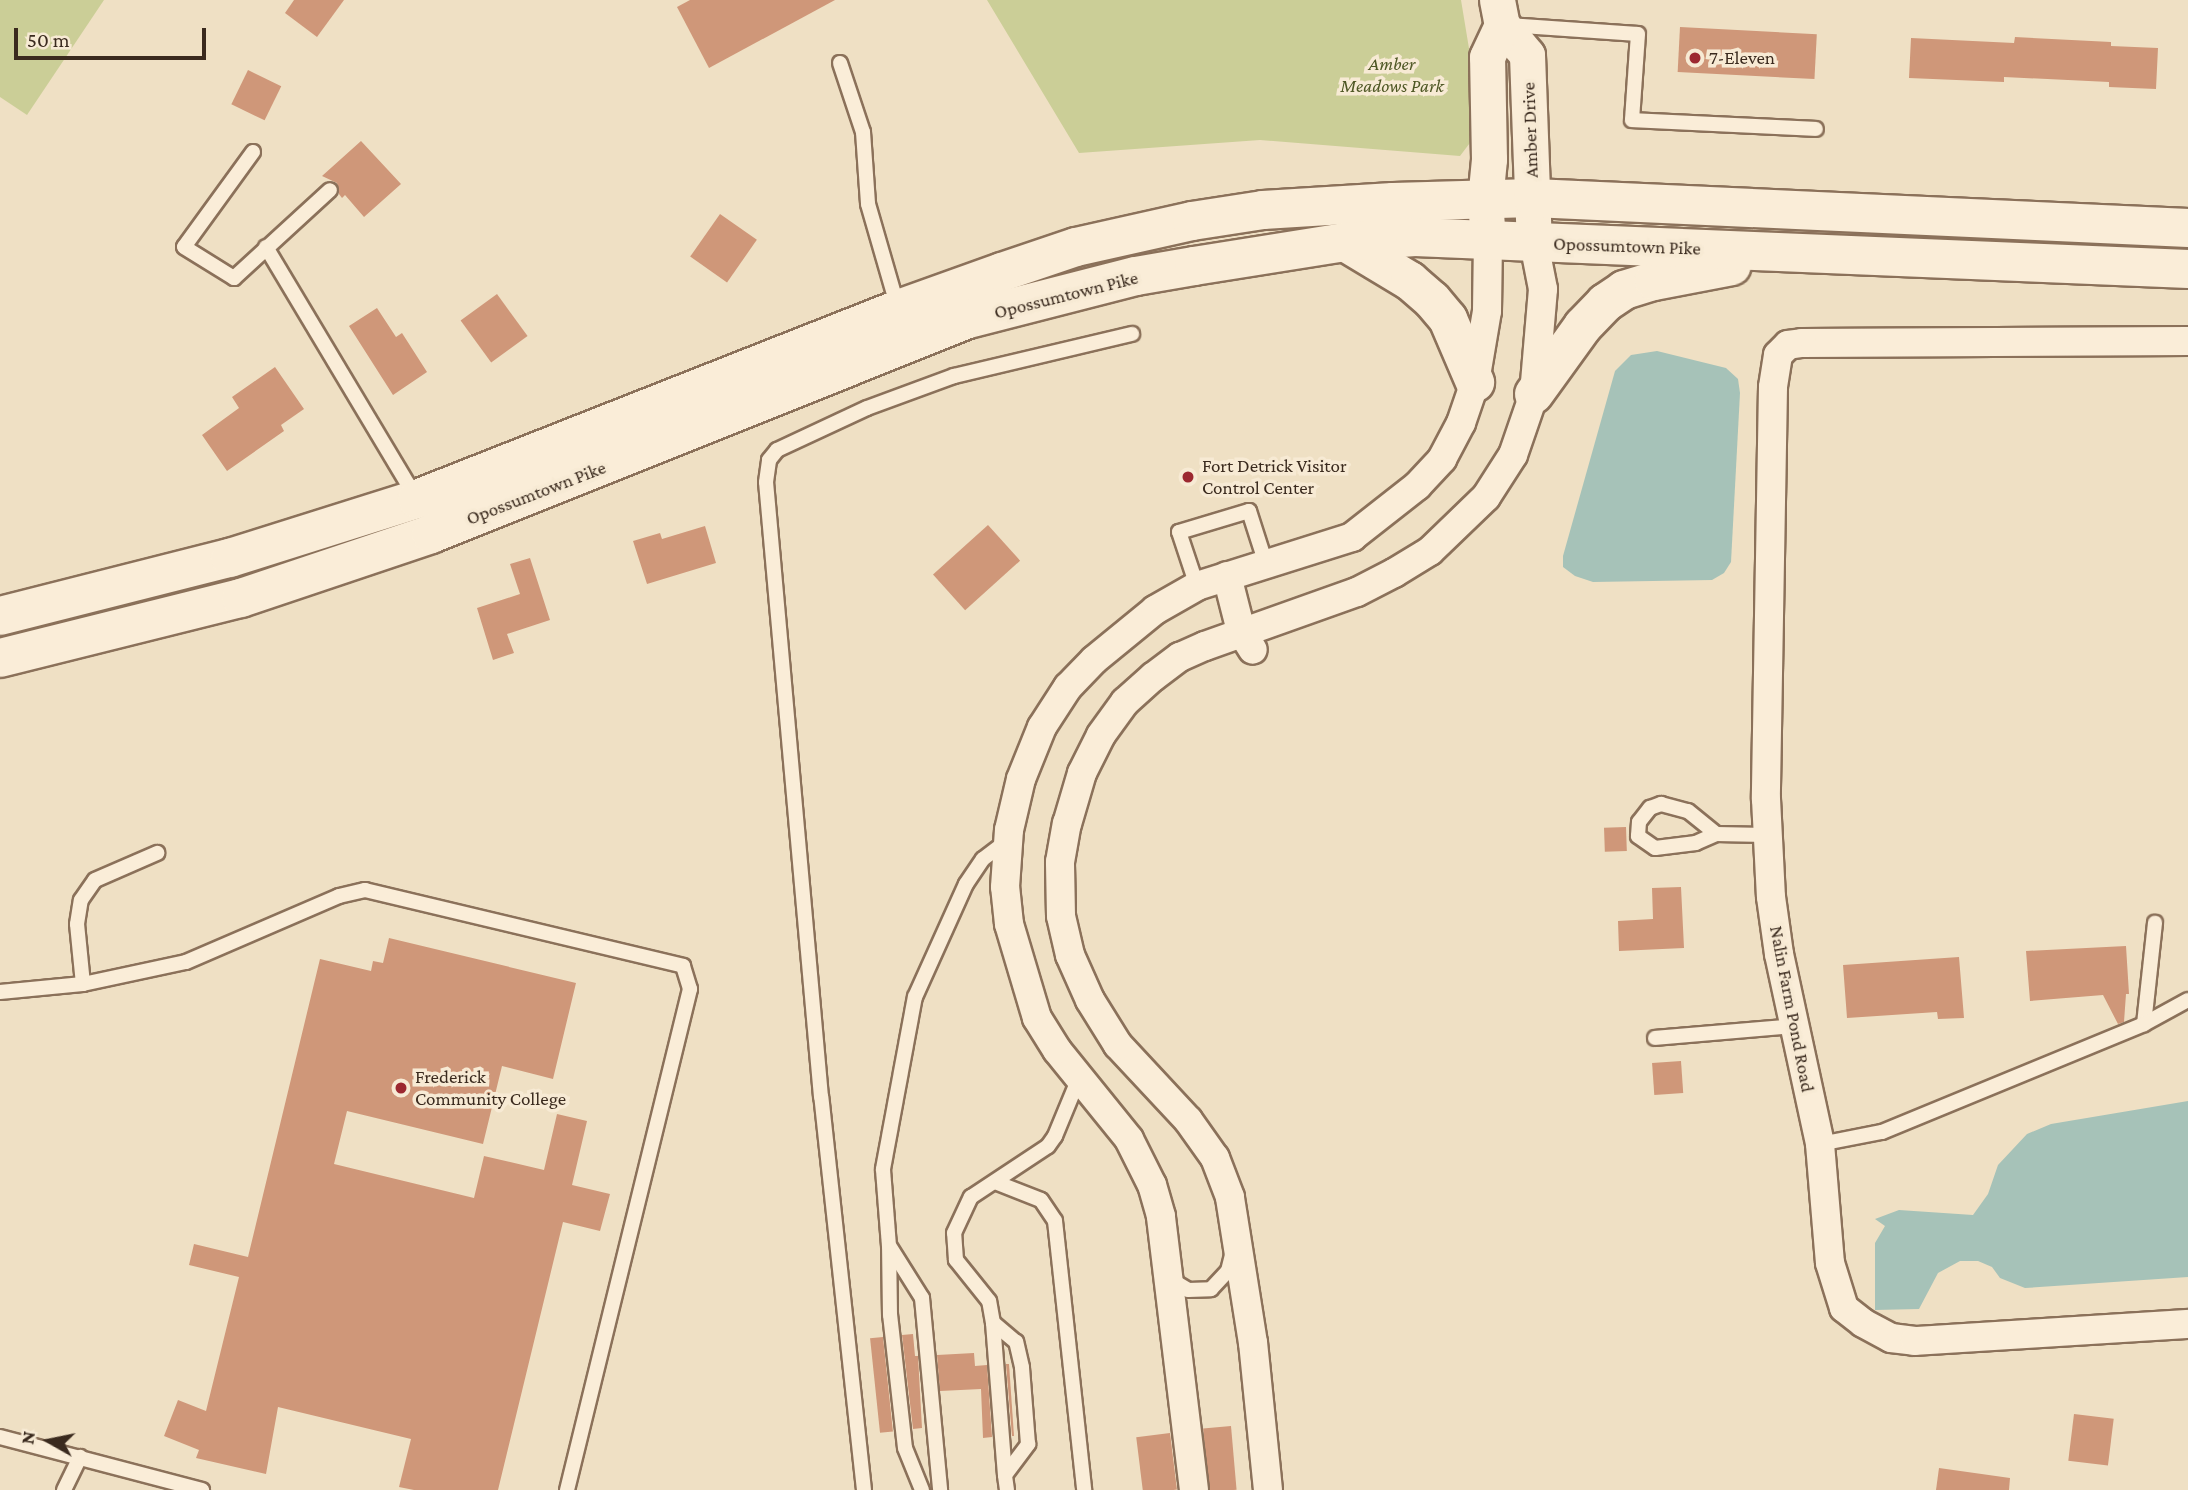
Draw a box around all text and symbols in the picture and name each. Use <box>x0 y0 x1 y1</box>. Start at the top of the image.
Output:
scale bar <box>18 14 210 58</box>
text: 50 m <box>27 28 70 52</box>
place label: 7-Eleven <box>1709 47 1775 69</box>
marker: 7-Eleven <box>1687 50 1703 66</box>
park label: Amber Meadows Park <box>1340 53 1444 97</box>
street label: Amber Drive <box>1517 82 1543 178</box>
street label: Opossumtown Pike <box>1553 232 1701 260</box>
street label: Opossumtown Pike <box>992 266 1140 324</box>
place label: Fort Detrick Visitor Control Center <box>1202 455 1347 499</box>
street label: Opossumtown Pike <box>463 456 609 530</box>
marker: Fort Detrick Visitor Control Center <box>1180 469 1196 485</box>
street label: Nalin Farm Pond Road <box>1765 924 1819 1094</box>
place label: Frederick Community College <box>415 1066 566 1110</box>
marker: Frederick Community College <box>393 1080 409 1096</box>
north arrow <box>14 1406 84 1476</box>
text: N <box>16 1430 39 1446</box>

